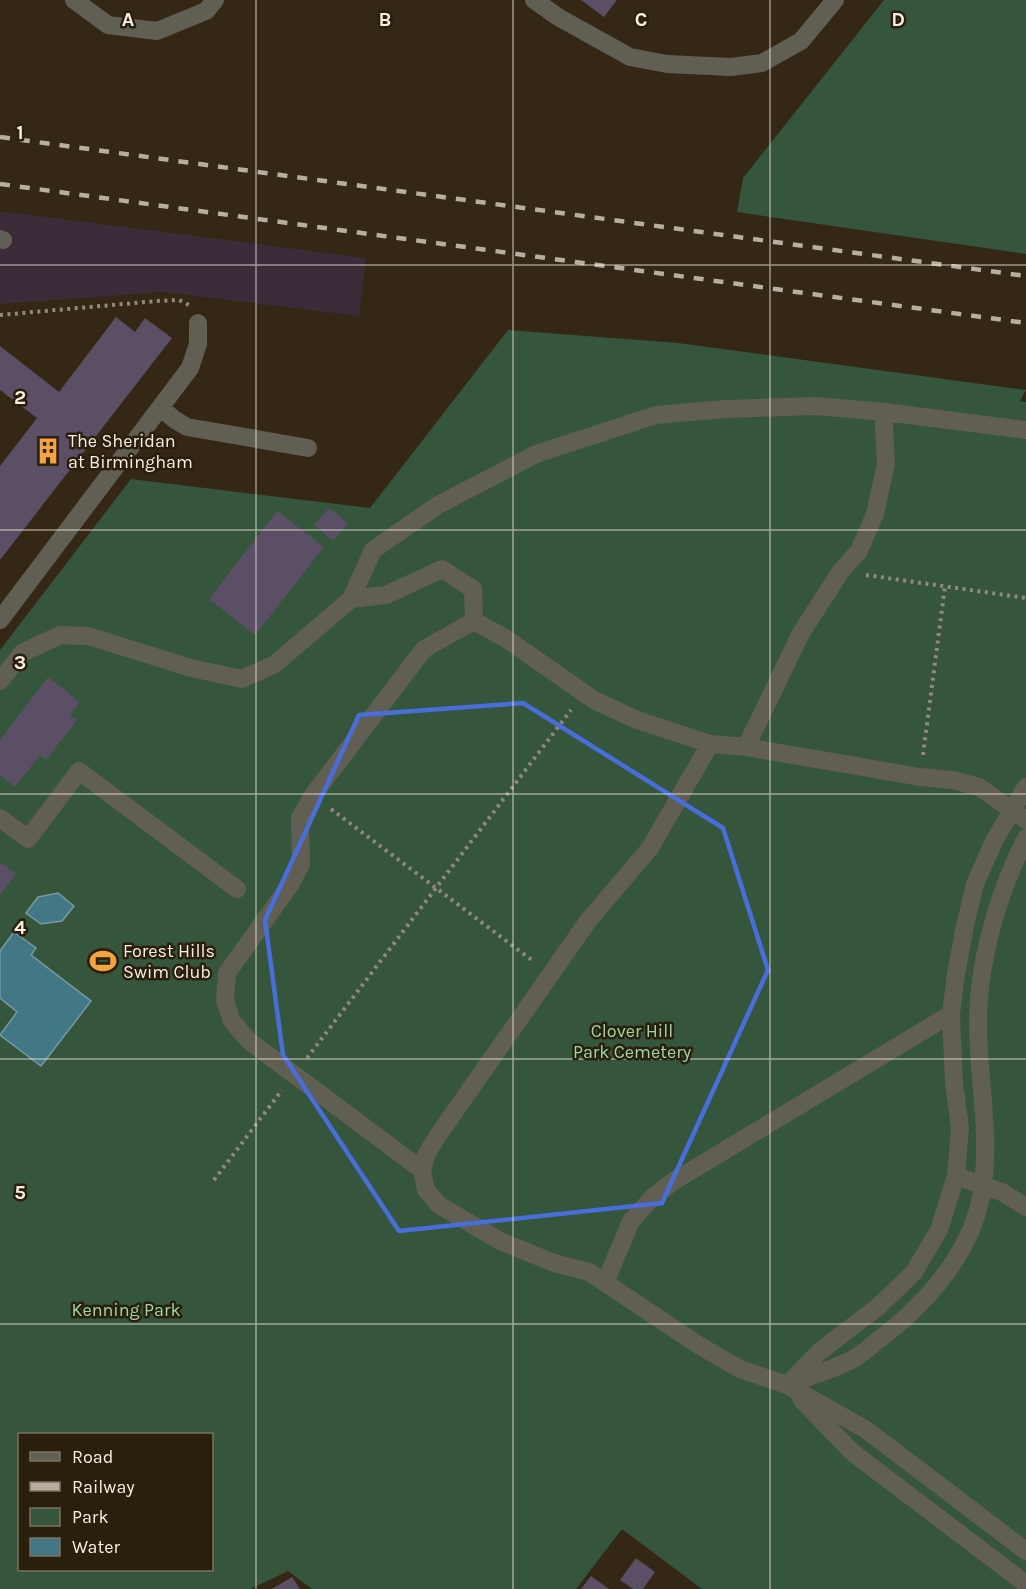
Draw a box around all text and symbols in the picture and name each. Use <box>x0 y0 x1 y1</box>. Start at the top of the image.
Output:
text: A <box>122 8 135 31</box>
text: B <box>379 8 391 31</box>
text: C <box>635 8 647 31</box>
text: D <box>891 8 905 31</box>
text: 1 <box>16 121 24 144</box>
text: 2 <box>14 386 26 409</box>
place label: The Sheridan at Birmingham <box>68 430 193 473</box>
building icon: The Sheridan at Birmingham <box>33 436 63 466</box>
text: 3 <box>14 651 26 674</box>
text: 4 <box>14 916 26 939</box>
place label: Forest Hills Swim Club <box>123 940 215 983</box>
sports icon: Forest Hills Swim Club <box>88 946 118 976</box>
park label: Clover Hill Park Cemetery <box>573 1020 692 1063</box>
text: 5 <box>14 1181 26 1204</box>
park label: Kenning Park <box>71 1299 181 1321</box>
legend <box>18 1433 213 1571</box>
text: Road <box>72 1446 113 1468</box>
text: Railway <box>72 1476 135 1498</box>
text: Park <box>72 1506 109 1528</box>
text: Water <box>72 1536 120 1558</box>

